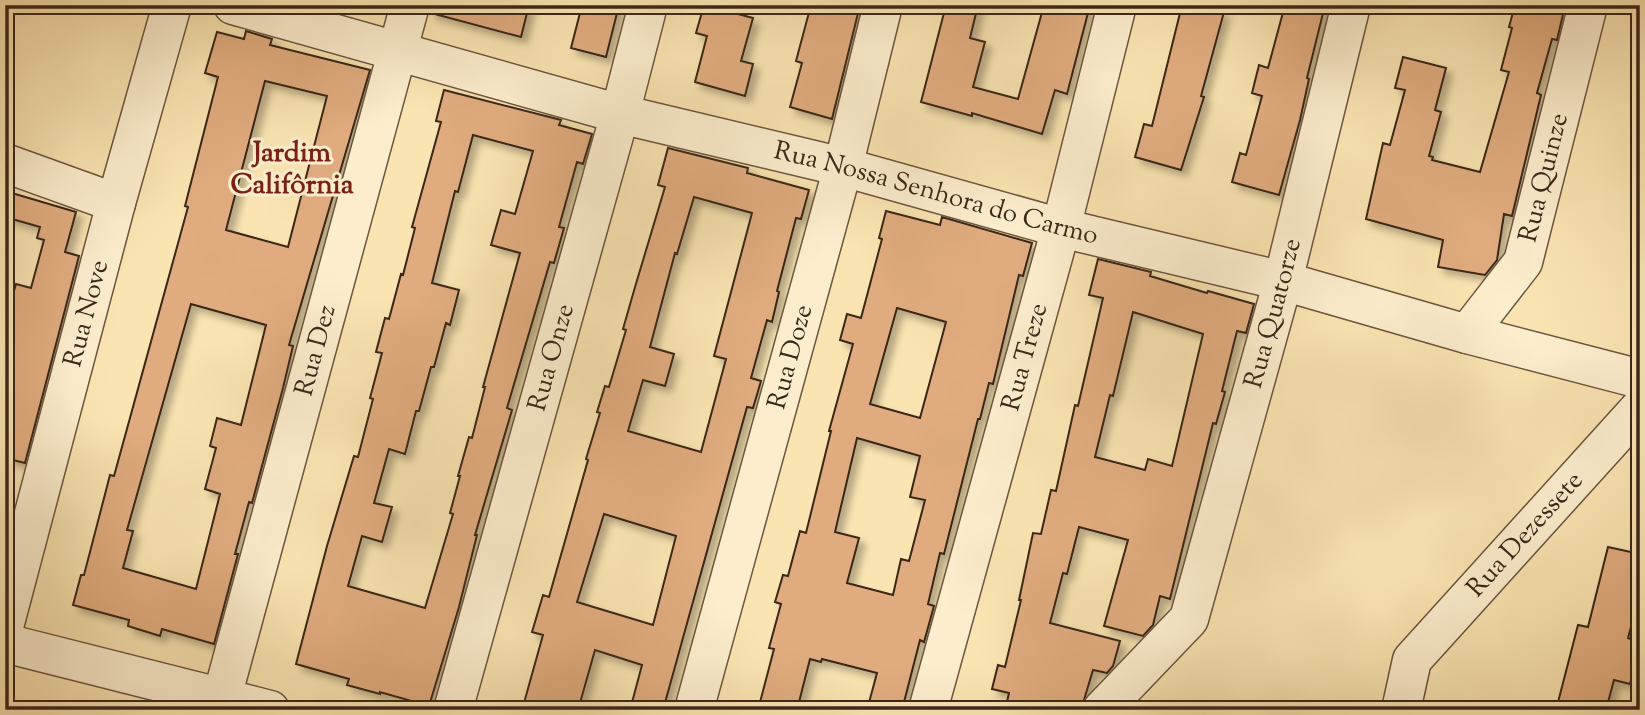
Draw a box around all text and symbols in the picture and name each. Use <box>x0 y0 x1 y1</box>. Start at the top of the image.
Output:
street label: Rua Quinze <box>1510 109 1578 246</box>
street label: Rua Nossa Senhora do Carmo <box>770 133 1102 255</box>
district label: Jardim Califôrnia <box>230 134 354 206</box>
street label: Rua Quatorze <box>1236 235 1311 393</box>
street label: Rua Nove <box>55 256 119 371</box>
street label: Rua Treze <box>993 299 1058 415</box>
street label: Rua Onze <box>519 300 584 416</box>
street label: Rua Doze <box>759 300 823 414</box>
street label: Rua Dez <box>286 301 346 400</box>
street label: Rua Dezessete <box>1458 464 1592 606</box>

